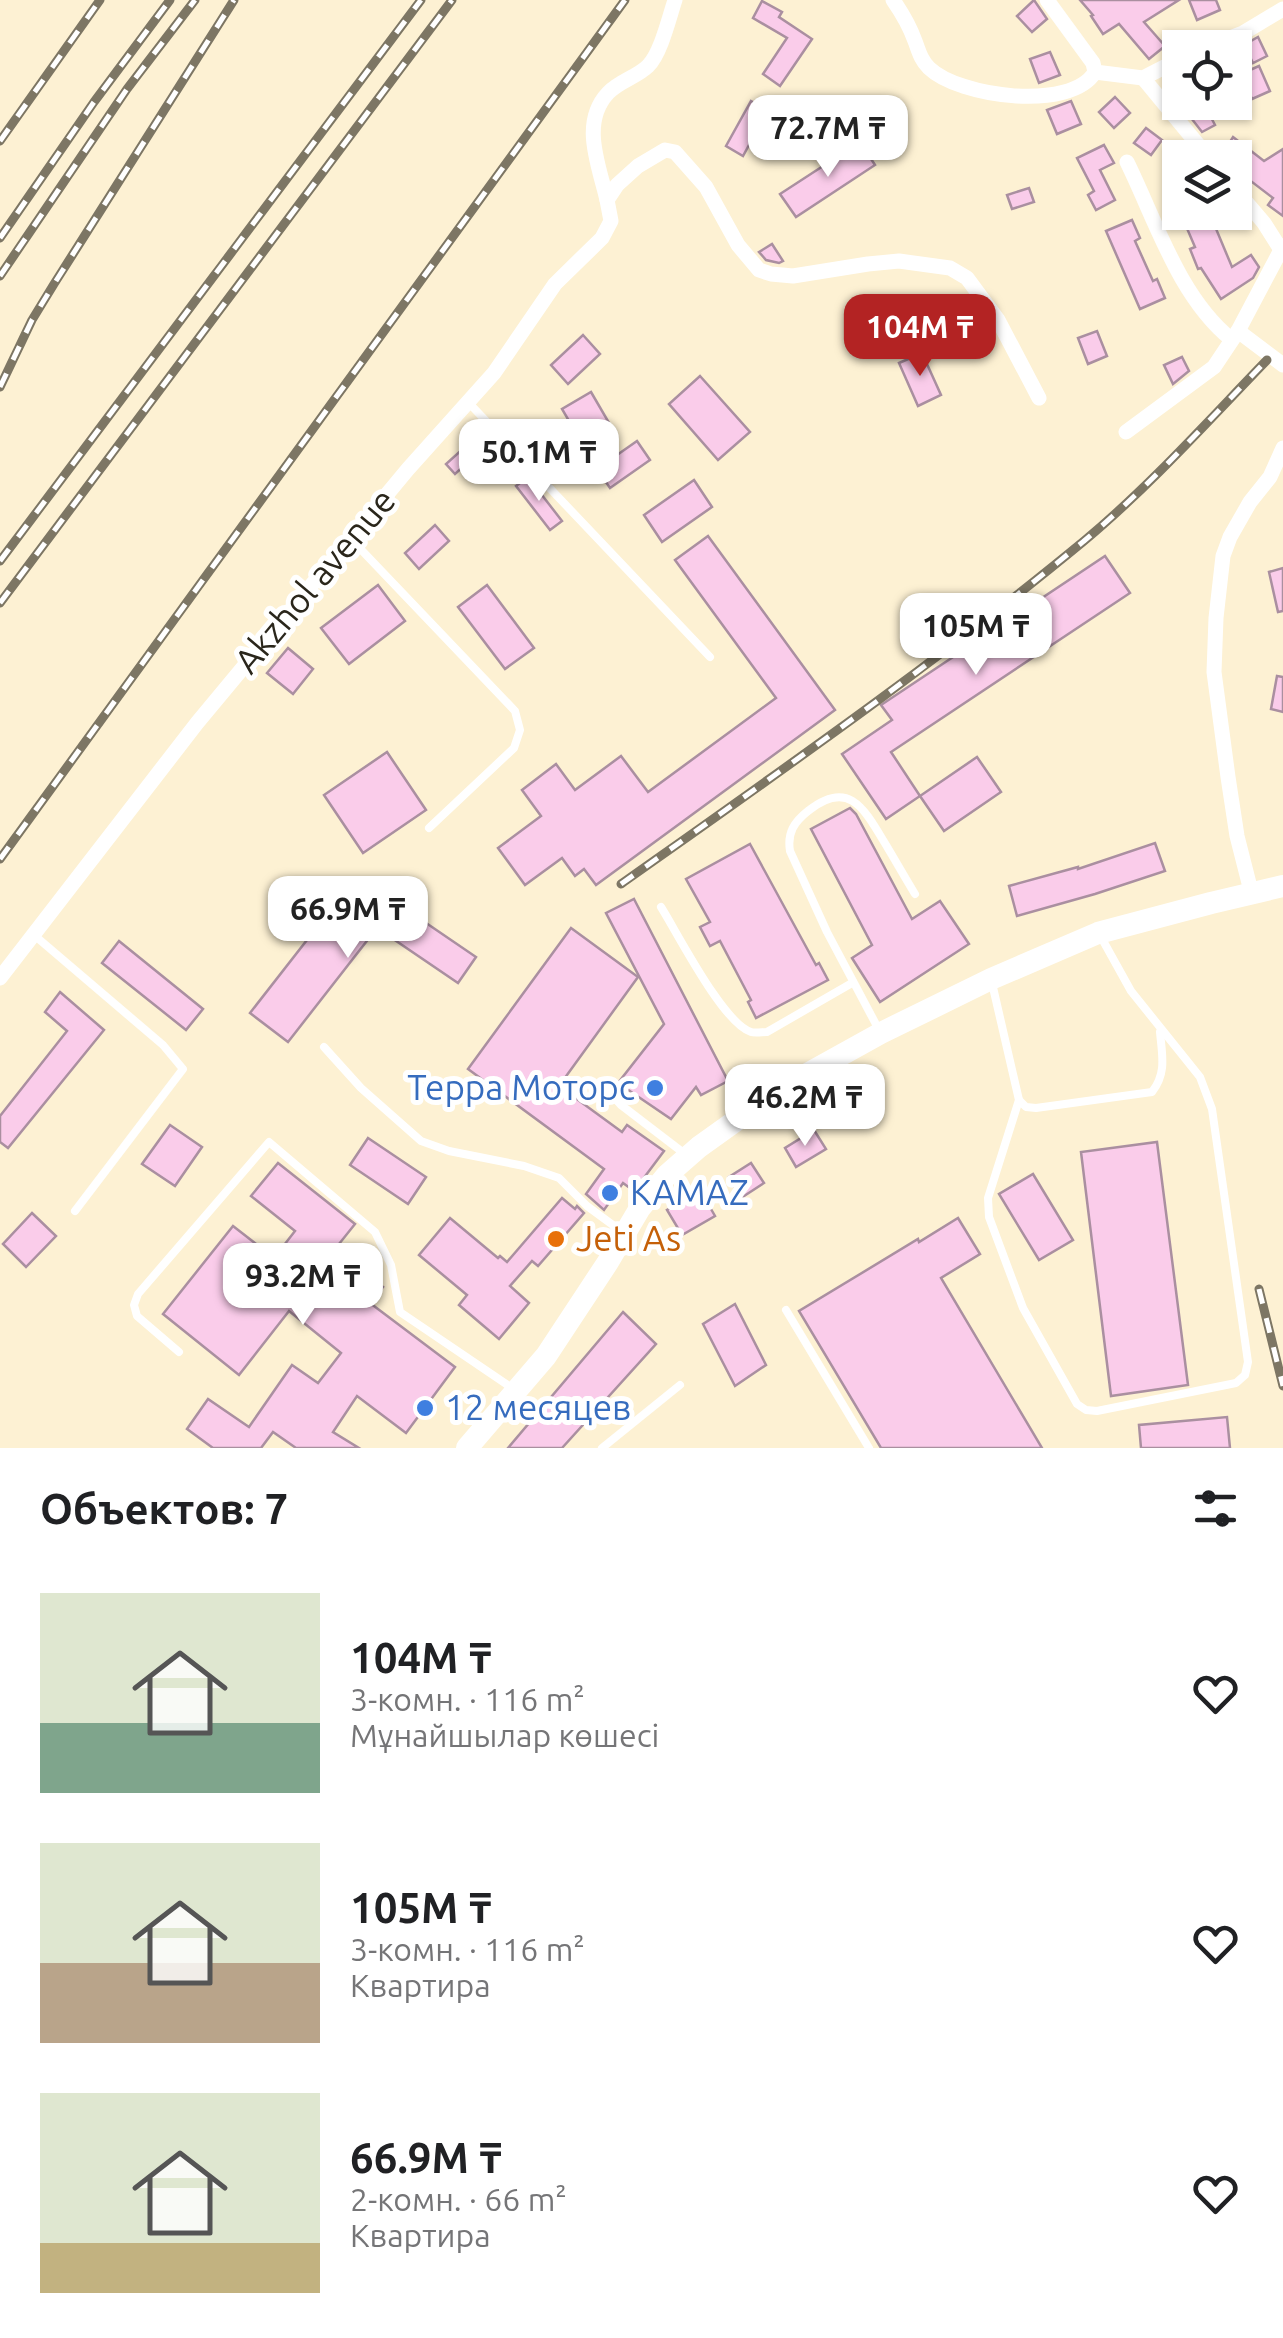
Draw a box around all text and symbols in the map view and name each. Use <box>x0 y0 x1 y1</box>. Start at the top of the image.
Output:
map controls <box>1162 30 1252 230</box>
button: locate <box>1162 30 1252 120</box>
pin: 72.7M ₸ <box>736 95 920 180</box>
text: 72.7M ₸ <box>770 109 886 145</box>
button: layers <box>1162 140 1252 230</box>
pin: 104M ₸ <box>839 294 1001 379</box>
text: 104M ₸ <box>866 308 974 344</box>
pin: 50.1M ₸ <box>447 419 631 504</box>
text: 50.1M ₸ <box>481 433 597 469</box>
street label: Akzhol avenue <box>226 480 403 680</box>
pin: 105M ₸ <box>895 593 1057 678</box>
text: 105M ₸ <box>922 607 1030 643</box>
pin: 66.9M ₸ <box>256 876 440 961</box>
text: 66.9M ₸ <box>290 890 406 926</box>
pin: 46.2M ₸ <box>713 1064 897 1149</box>
place label: Терра Моторс <box>407 1067 635 1107</box>
marker: Терра Моторс <box>644 1077 666 1099</box>
text: 46.2M ₸ <box>747 1078 863 1114</box>
place label: KAMAZ <box>630 1172 749 1212</box>
marker: KAMAZ <box>599 1182 621 1204</box>
place label: Jeti As <box>576 1218 681 1258</box>
marker: Jeti As <box>545 1228 567 1250</box>
pin: 93.2M ₸ <box>211 1243 395 1328</box>
text: 93.2M ₸ <box>245 1257 361 1293</box>
place label: 12 месяцев <box>445 1387 631 1427</box>
marker: 12 месяцев <box>414 1397 436 1419</box>
icon: filters <box>1188 1481 1243 1536</box>
text: Объектов: 7 <box>40 1485 288 1532</box>
icon: home <box>120 1633 240 1753</box>
text: 104M ₸ <box>350 1634 492 1681</box>
icon: heart <box>1188 1666 1243 1721</box>
text: 3-комн. · 116 m² <box>350 1681 585 1717</box>
text: Мұнайшылар көшесі <box>350 1717 659 1753</box>
icon: home <box>120 1883 240 2003</box>
text: 105M ₸ <box>350 1884 492 1931</box>
icon: heart <box>1188 1916 1243 1971</box>
text: 3-комн. · 116 m² <box>350 1931 585 1967</box>
text: Квартира <box>350 1967 491 2003</box>
icon: home <box>120 2133 240 2253</box>
text: 66.9M ₸ <box>350 2134 502 2181</box>
icon: heart <box>1188 2166 1243 2221</box>
text: 2-комн. · 66 m² <box>350 2181 567 2217</box>
text: Квартира <box>350 2217 491 2253</box>

